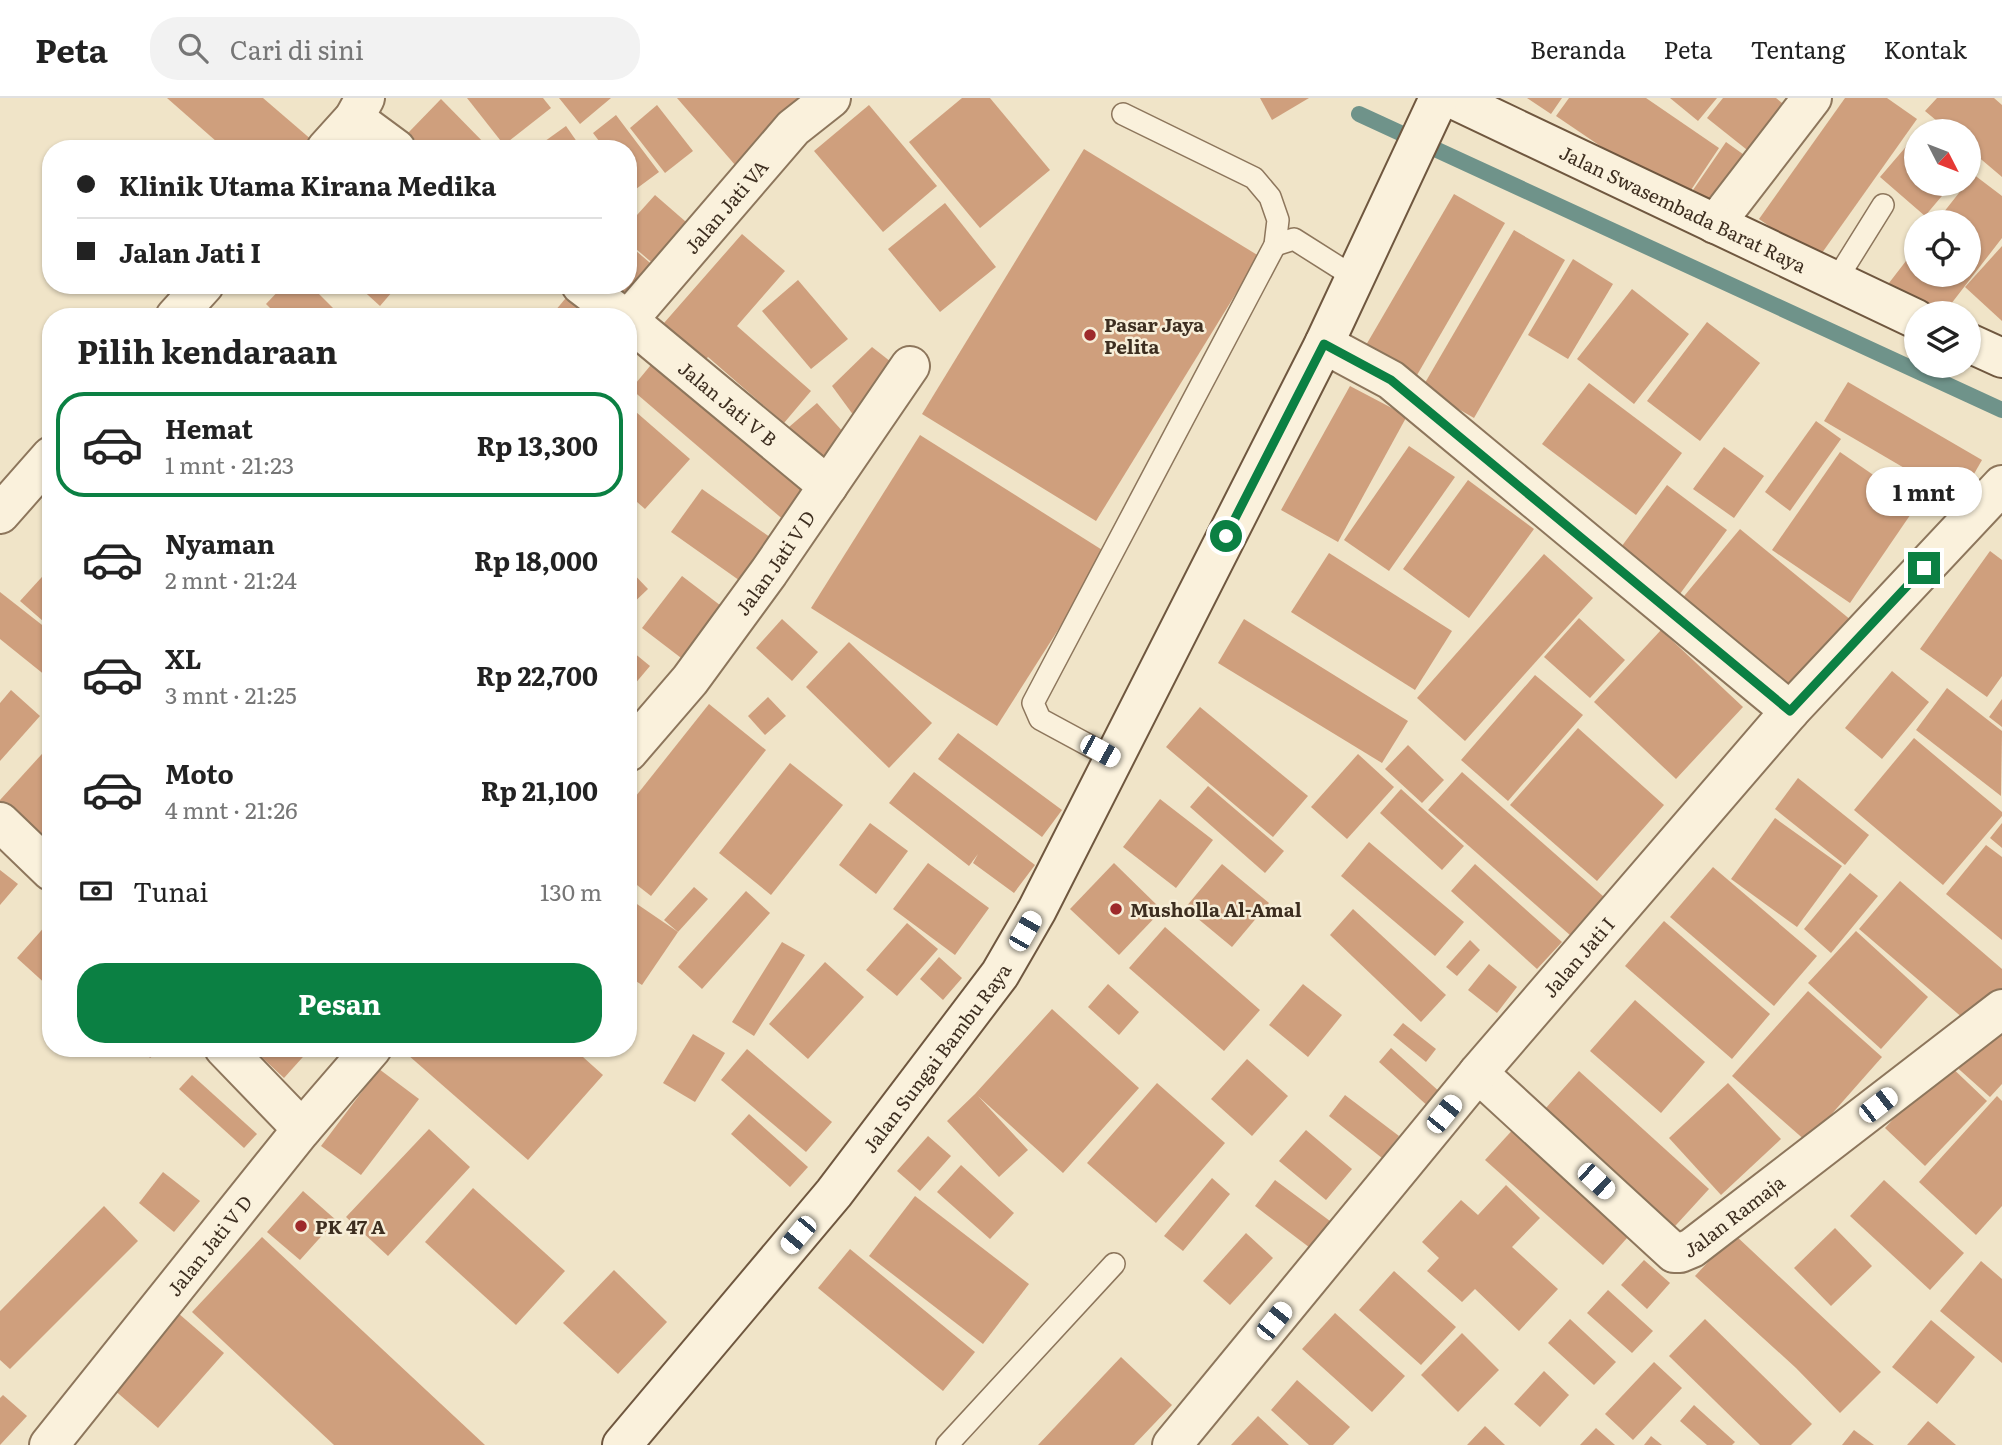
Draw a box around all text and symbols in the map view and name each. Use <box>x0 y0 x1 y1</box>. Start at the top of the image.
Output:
search box <box>150 17 640 80</box>
text: Peta <box>35 24 108 73</box>
icon: search <box>174 29 212 67</box>
text: Cari di sini <box>230 29 364 68</box>
text: Beranda <box>1530 31 1626 66</box>
text: Peta <box>1664 31 1713 66</box>
text: Tentang <box>1751 31 1845 66</box>
text: Kontak <box>1883 31 1967 66</box>
north arrow <box>1904 119 1981 196</box>
map controls <box>1904 119 1981 378</box>
street label: Jalan Swasembada Barat Raya <box>1555 138 1812 279</box>
street label: Jalan Jati VA <box>677 153 774 259</box>
text: Klinik Utama Kirana Medika <box>119 165 496 204</box>
button: locate <box>1904 210 1981 287</box>
text: Jalan Jati I <box>119 232 261 271</box>
button: layers <box>1904 301 1981 378</box>
place label: Pasar Jaya Pelita <box>1104 310 1204 360</box>
text: Pilih kendaraan <box>77 326 337 374</box>
marker: Pasar Jaya Pelita <box>1082 327 1098 343</box>
street label: Jalan Jati V B <box>673 354 783 452</box>
text: Hemat <box>165 408 253 447</box>
icon: car <box>81 413 144 476</box>
text: Rp 13,300 <box>476 425 598 464</box>
text: 1 mnt · 21:23 <box>165 447 294 481</box>
callout: 1 mnt <box>1866 466 1982 516</box>
text: 1 mnt <box>1893 474 1955 508</box>
street label: Jalan Jati V D <box>728 504 822 621</box>
route start <box>1210 520 1242 552</box>
text: Nyaman <box>165 523 275 562</box>
icon: car <box>81 528 144 591</box>
text: Rp 18,000 <box>474 540 598 579</box>
route end <box>1908 552 1940 584</box>
text: 2 mnt · 21:24 <box>165 562 297 596</box>
text: XL <box>165 638 202 677</box>
icon: car <box>81 643 144 706</box>
text: Rp 22,700 <box>476 655 598 694</box>
text: 3 mnt · 21:25 <box>165 677 297 711</box>
car <box>1077 732 1124 770</box>
text: Moto <box>165 753 234 792</box>
icon: car <box>81 758 144 821</box>
text: Rp 21,100 <box>481 770 598 809</box>
text: 4 mnt · 21:26 <box>165 792 298 826</box>
text: Tunai <box>133 871 208 910</box>
icon: cash <box>77 872 115 910</box>
text: 130 m <box>540 874 602 908</box>
place label: Musholla Al-Amal <box>1130 895 1302 923</box>
marker: Musholla Al-Amal <box>1108 901 1124 917</box>
car <box>1006 908 1045 954</box>
street label: Jalan Jati I <box>1535 911 1621 1003</box>
street label: Jalan Sungai Bambu Raya <box>856 957 1018 1158</box>
button: Pesan <box>77 963 602 1043</box>
car <box>1855 1084 1902 1126</box>
car <box>1423 1091 1466 1137</box>
car <box>1574 1159 1619 1203</box>
street label: Jalan Ramaja <box>1680 1167 1791 1264</box>
street label: Jalan Jati V D <box>160 1189 258 1302</box>
place label: PK 47 A <box>315 1212 386 1240</box>
car <box>777 1212 820 1258</box>
marker: PK 47 A <box>293 1218 309 1234</box>
car <box>1253 1298 1296 1344</box>

